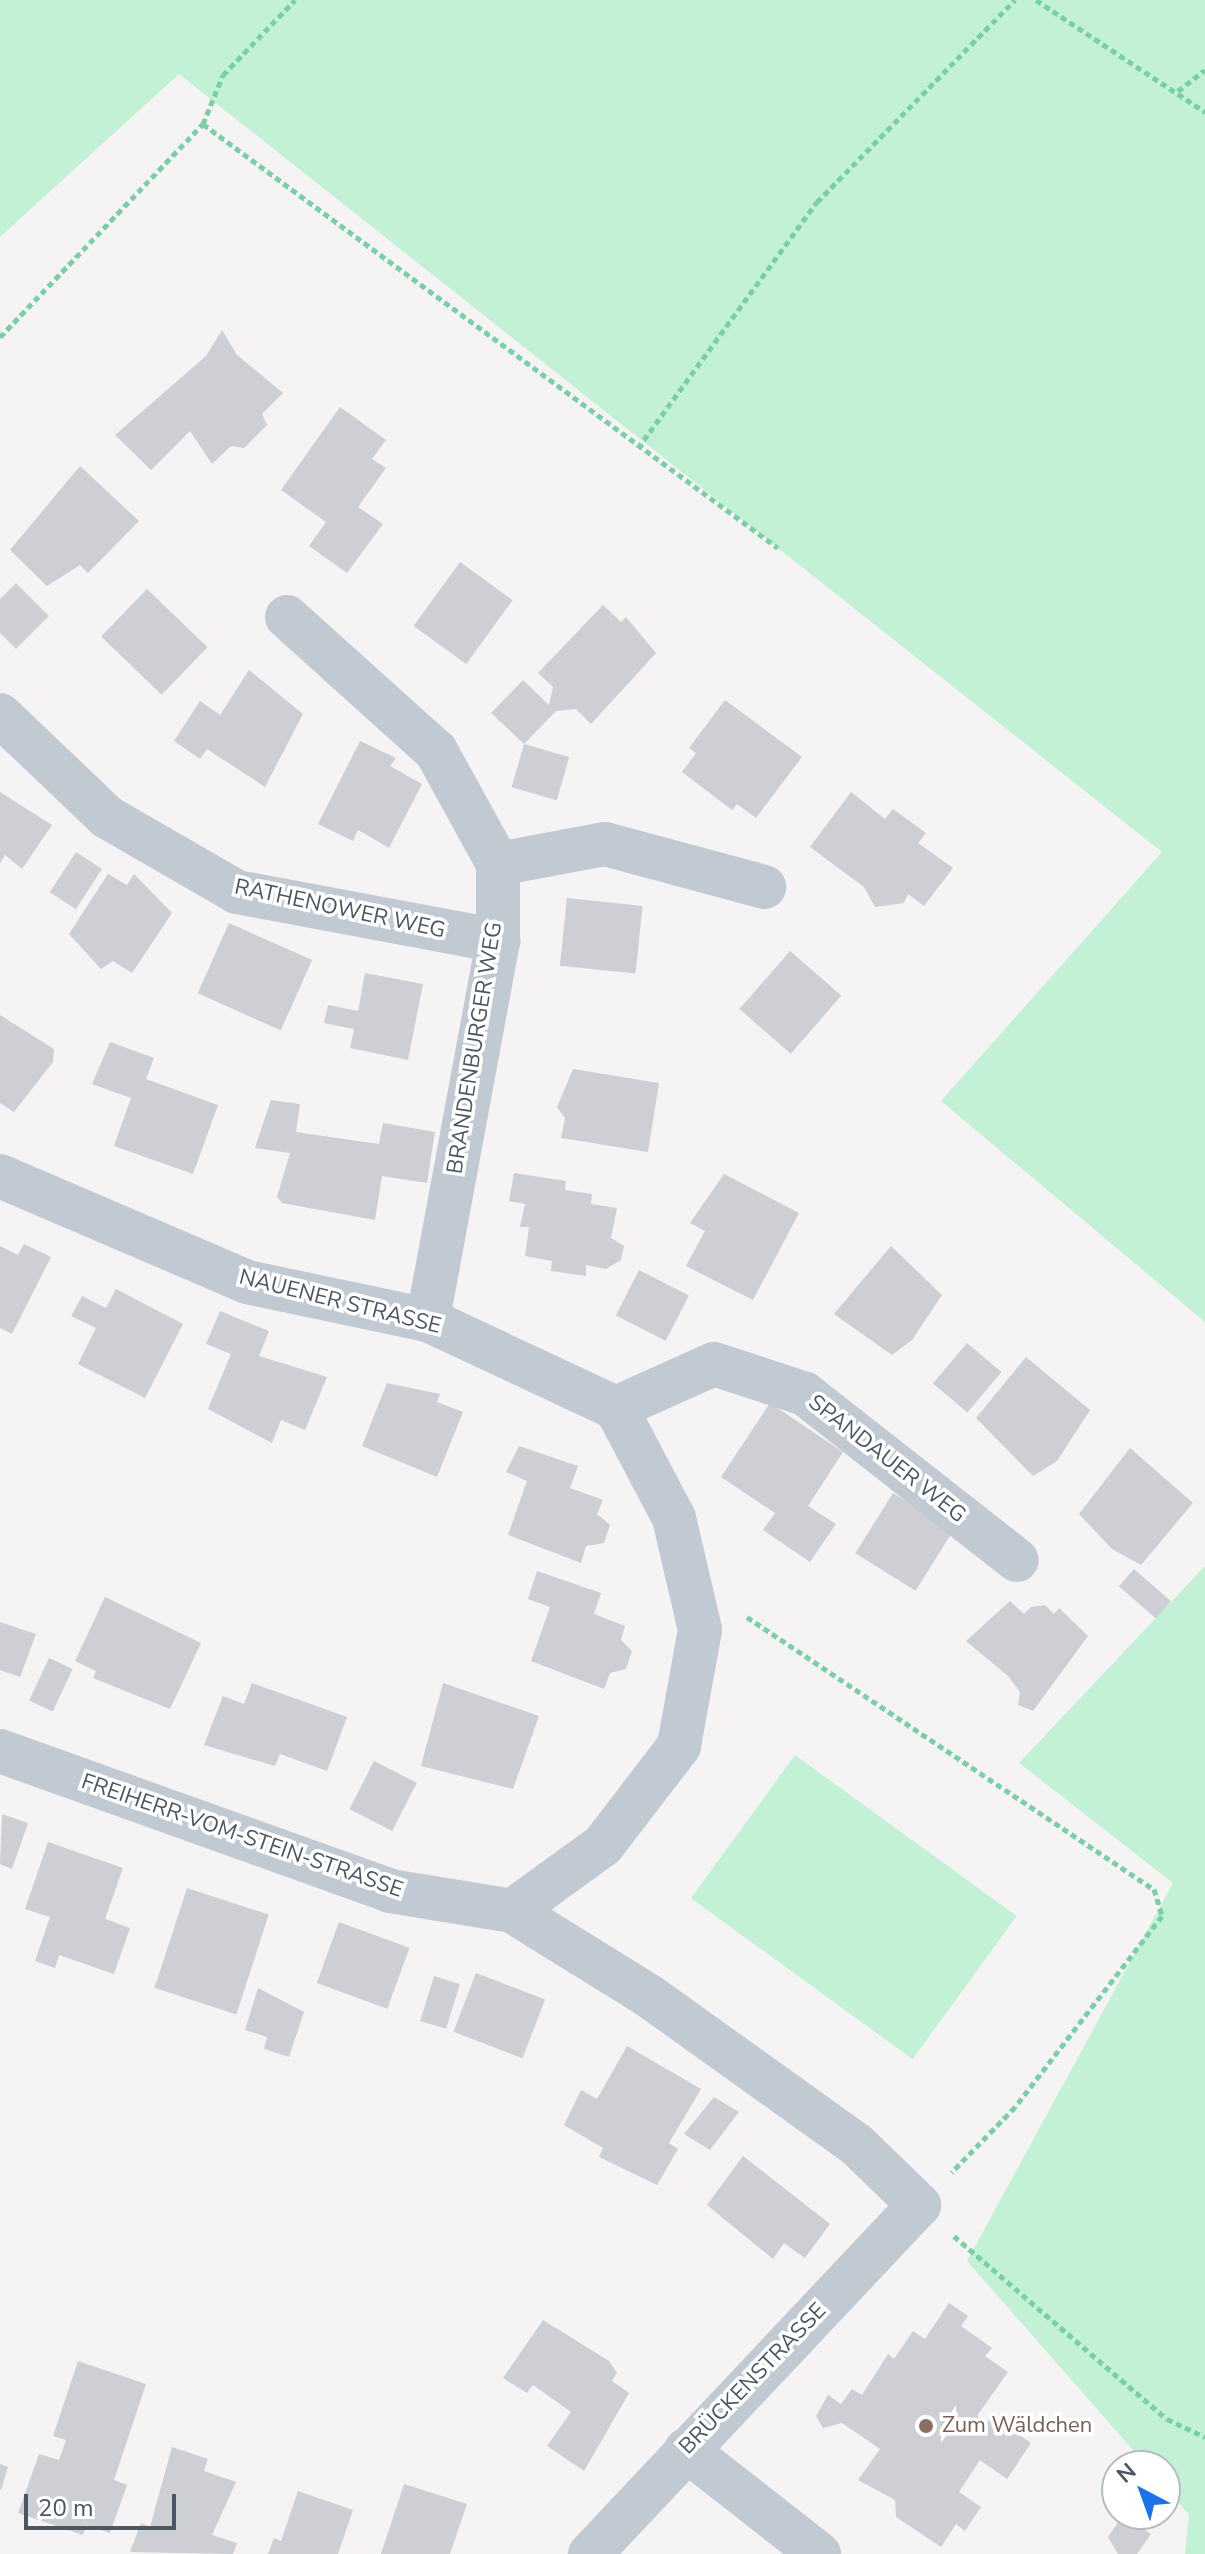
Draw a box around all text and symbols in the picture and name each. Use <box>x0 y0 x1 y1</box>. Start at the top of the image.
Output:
street label: RATHENOWER WEG <box>232 874 448 944</box>
street label: BRANDENBURGER WEG <box>442 920 508 1176</box>
street label: NAUENER STRASSE <box>236 1264 444 1340</box>
street label: SPANDAUER WEG <box>803 1389 971 1529</box>
street label: FREIHERR-VOM-STEIN-STRASSE <box>78 1768 406 1904</box>
street label: BRÜCKENSTRASSE <box>674 2298 832 2460</box>
place label: Zum Wäldchen <box>942 2413 1092 2439</box>
marker: Zum Wäldchen <box>917 2417 935 2435</box>
north arrow <box>1101 2450 1181 2530</box>
text: N <box>1111 2457 1143 2490</box>
scale bar <box>28 2478 180 2528</box>
text: 20 m <box>38 2492 94 2524</box>

